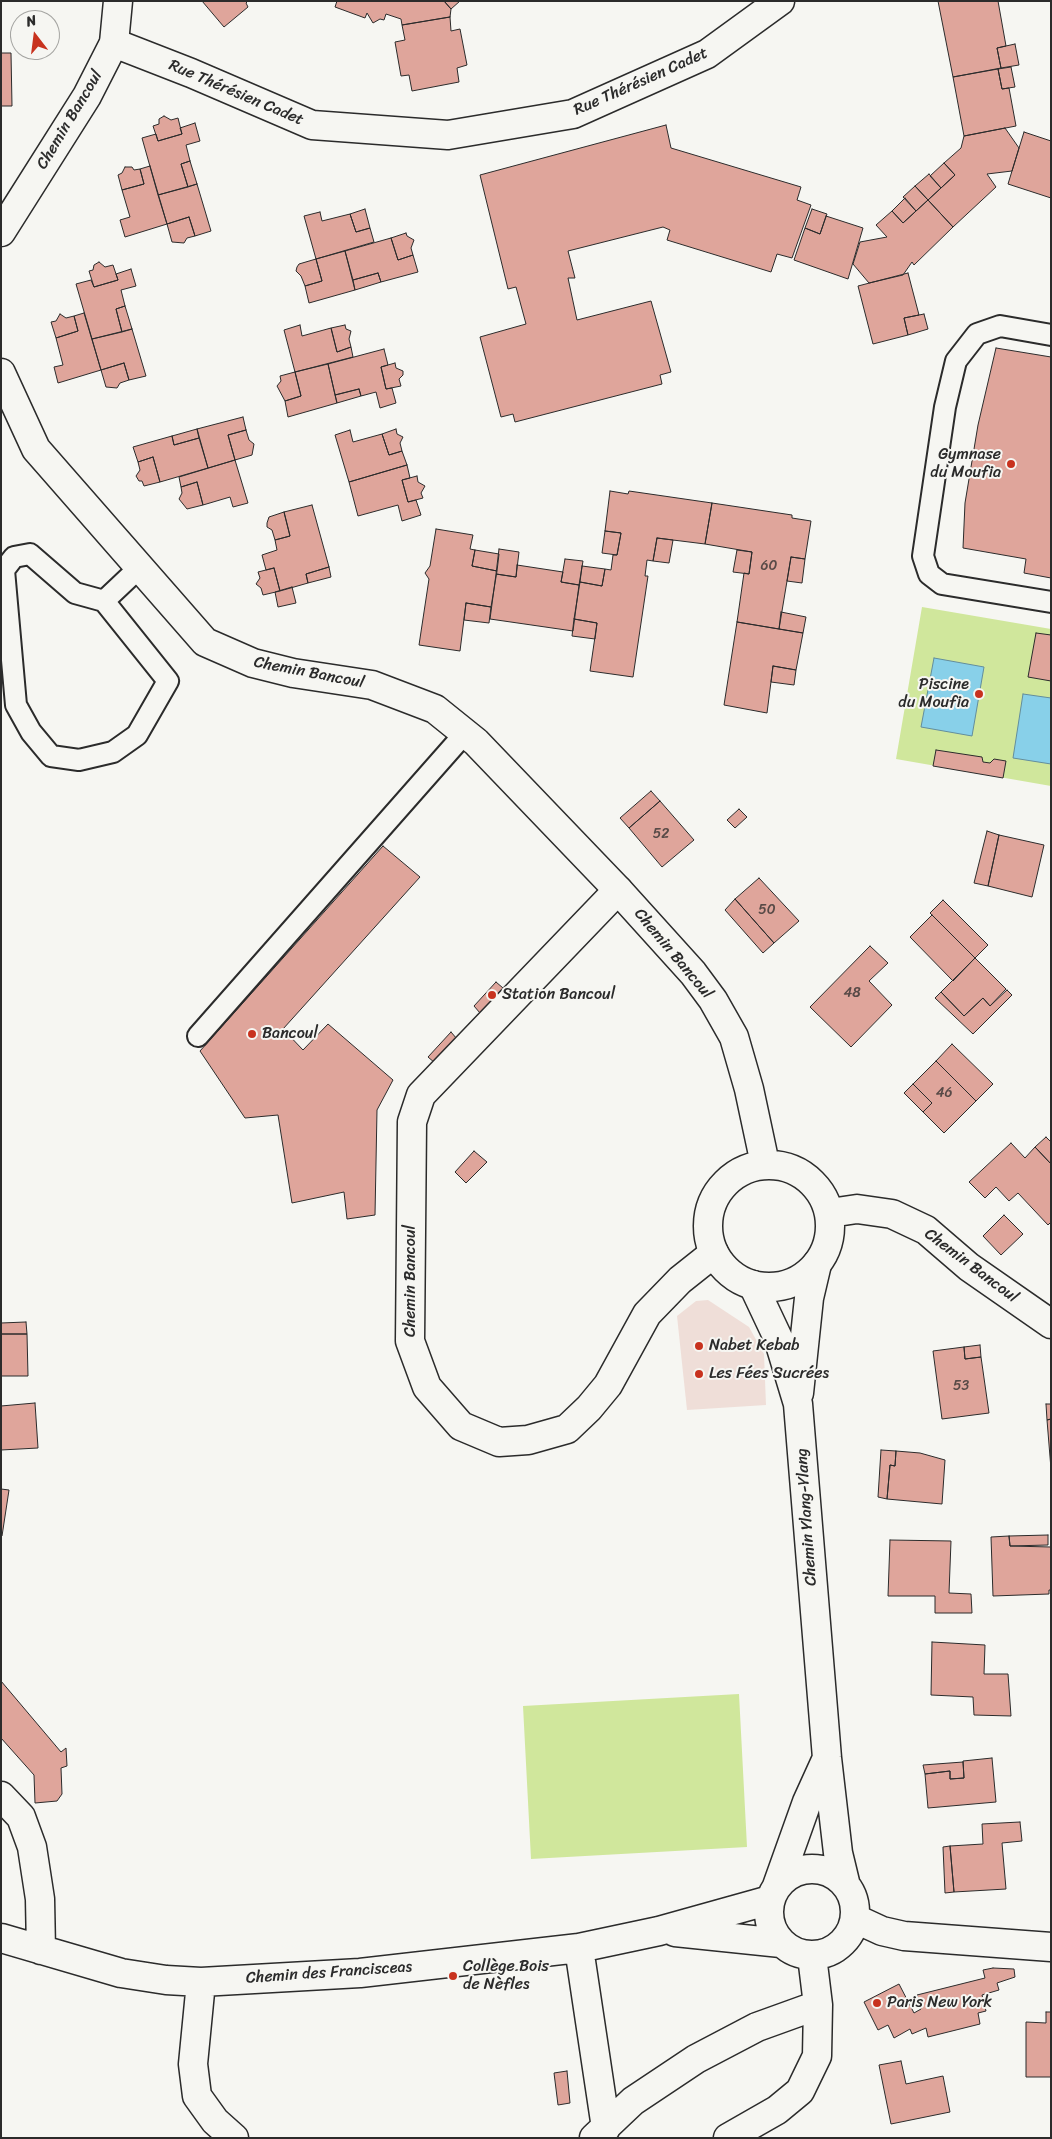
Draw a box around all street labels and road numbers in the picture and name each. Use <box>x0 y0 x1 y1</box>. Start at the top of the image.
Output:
street label: Rue Thérésien Cadet <box>571 44 711 120</box>
street label: Rue Thérésien Cadet <box>166 56 306 130</box>
street label: Chemin Bancoul <box>33 67 107 173</box>
street label: Chemin Bancoul <box>252 653 366 693</box>
street label: Chemin Bancoul <box>630 905 716 1003</box>
street label: Chemin Bancoul <box>401 1225 421 1337</box>
street label: Chemin Bancoul <box>920 1225 1022 1307</box>
street label: Chemin Ylang-Ylang <box>793 1447 821 1587</box>
street label: Chemin des Francisceas <box>245 1958 413 1988</box>

